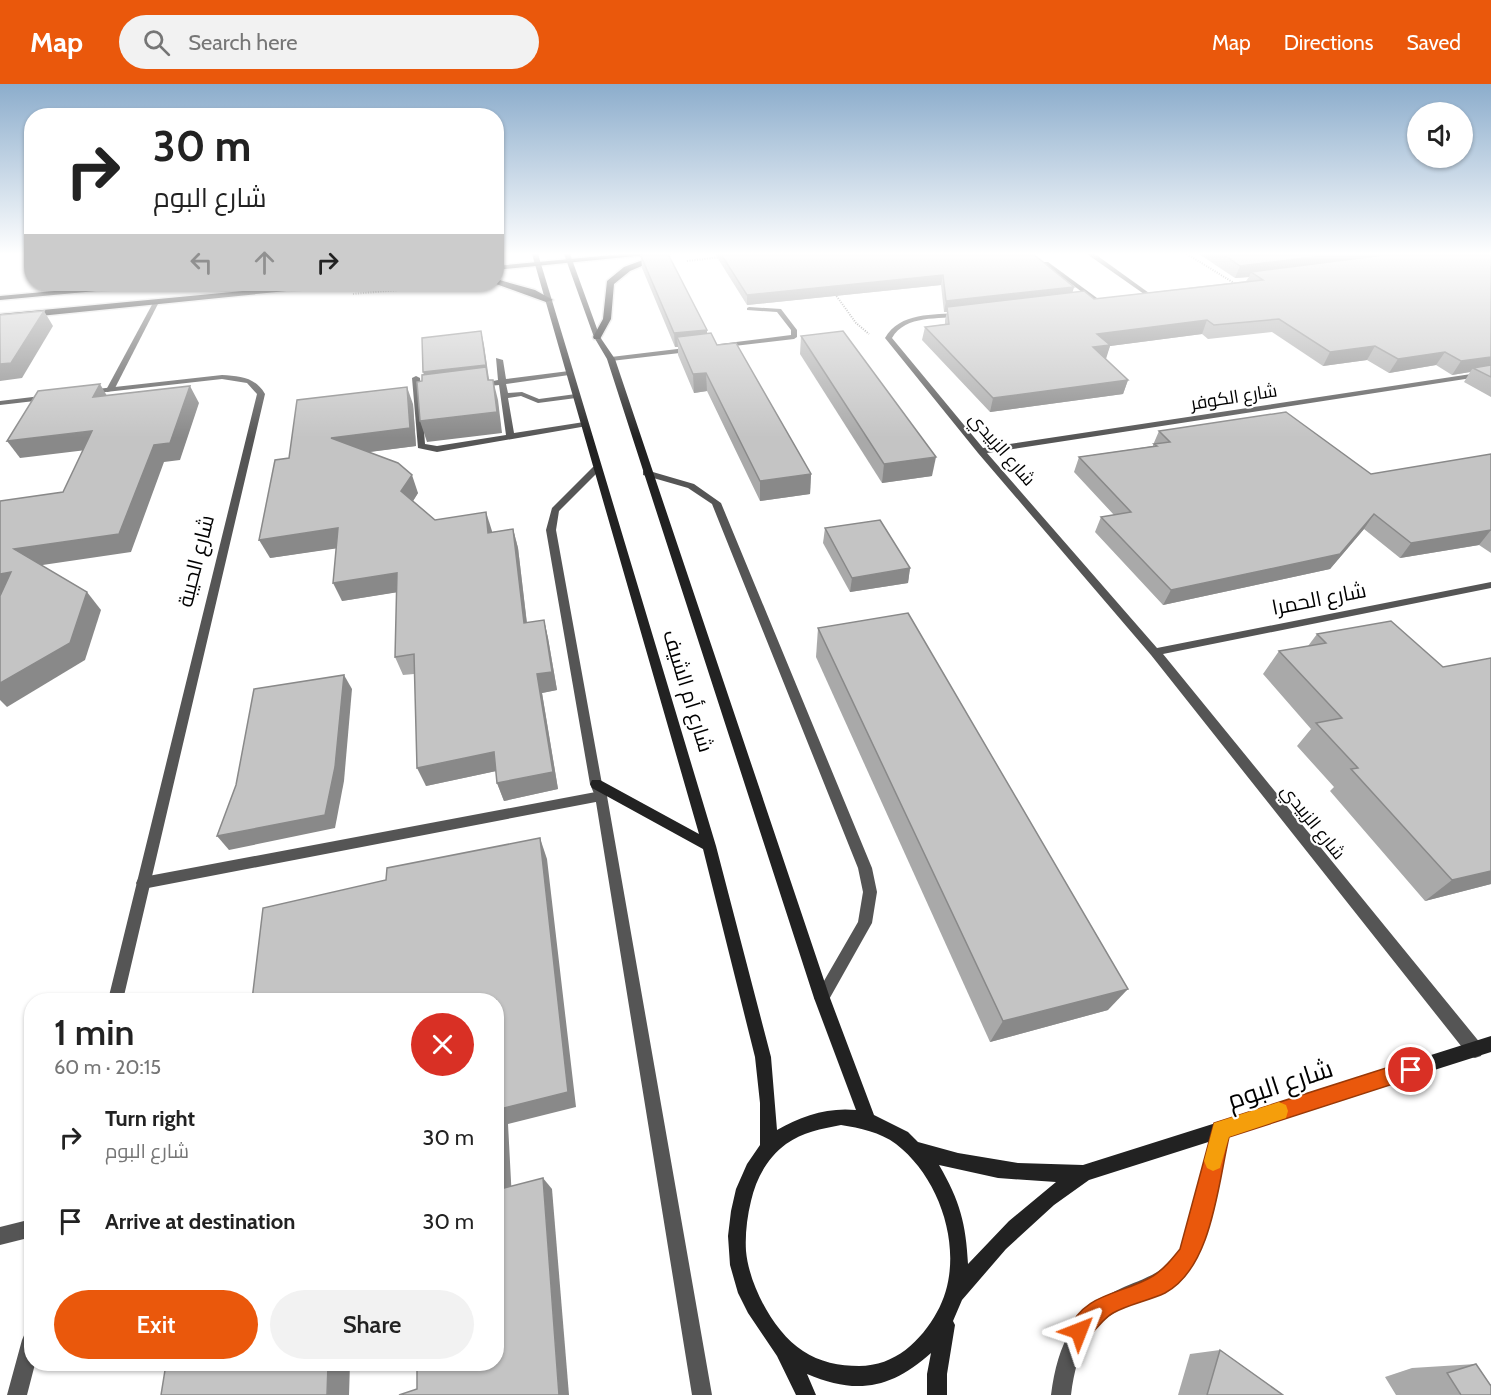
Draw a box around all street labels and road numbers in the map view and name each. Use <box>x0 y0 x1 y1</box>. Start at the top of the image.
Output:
street label: شارع الكوفر <box>1188 379 1279 416</box>
street label: شارع الزبيدي <box>962 408 1040 492</box>
street label: شارع الحيبة <box>172 512 221 610</box>
street label: شارع الحمرا <box>1270 577 1369 622</box>
street label: شارع أم الشيف <box>656 627 719 756</box>
street label: شارع الزبيدي <box>1274 780 1350 866</box>
street label: شارع البوم <box>1223 1052 1338 1118</box>

